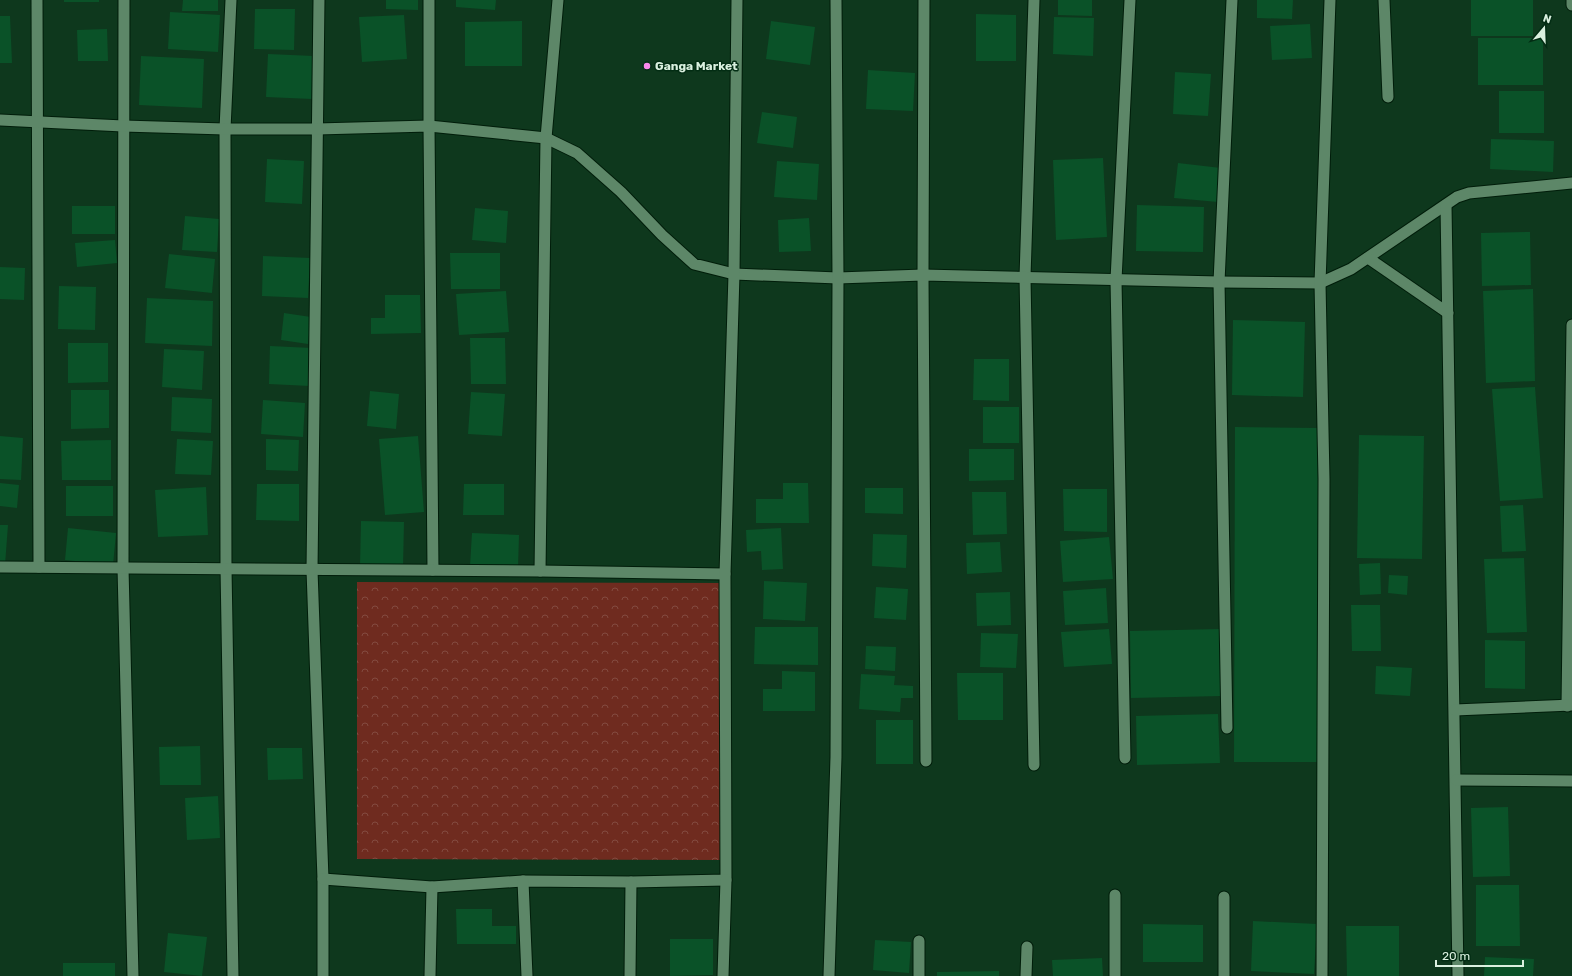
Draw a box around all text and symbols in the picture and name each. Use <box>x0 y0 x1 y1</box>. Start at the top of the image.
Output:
north arrow <box>1524 8 1564 48</box>
text: N <box>1541 12 1553 26</box>
place label: Ganga Market <box>655 59 738 73</box>
marker: Ganga Market <box>642 61 652 71</box>
scale bar <box>1436 942 1523 968</box>
text: 20 m <box>1442 949 1470 963</box>

